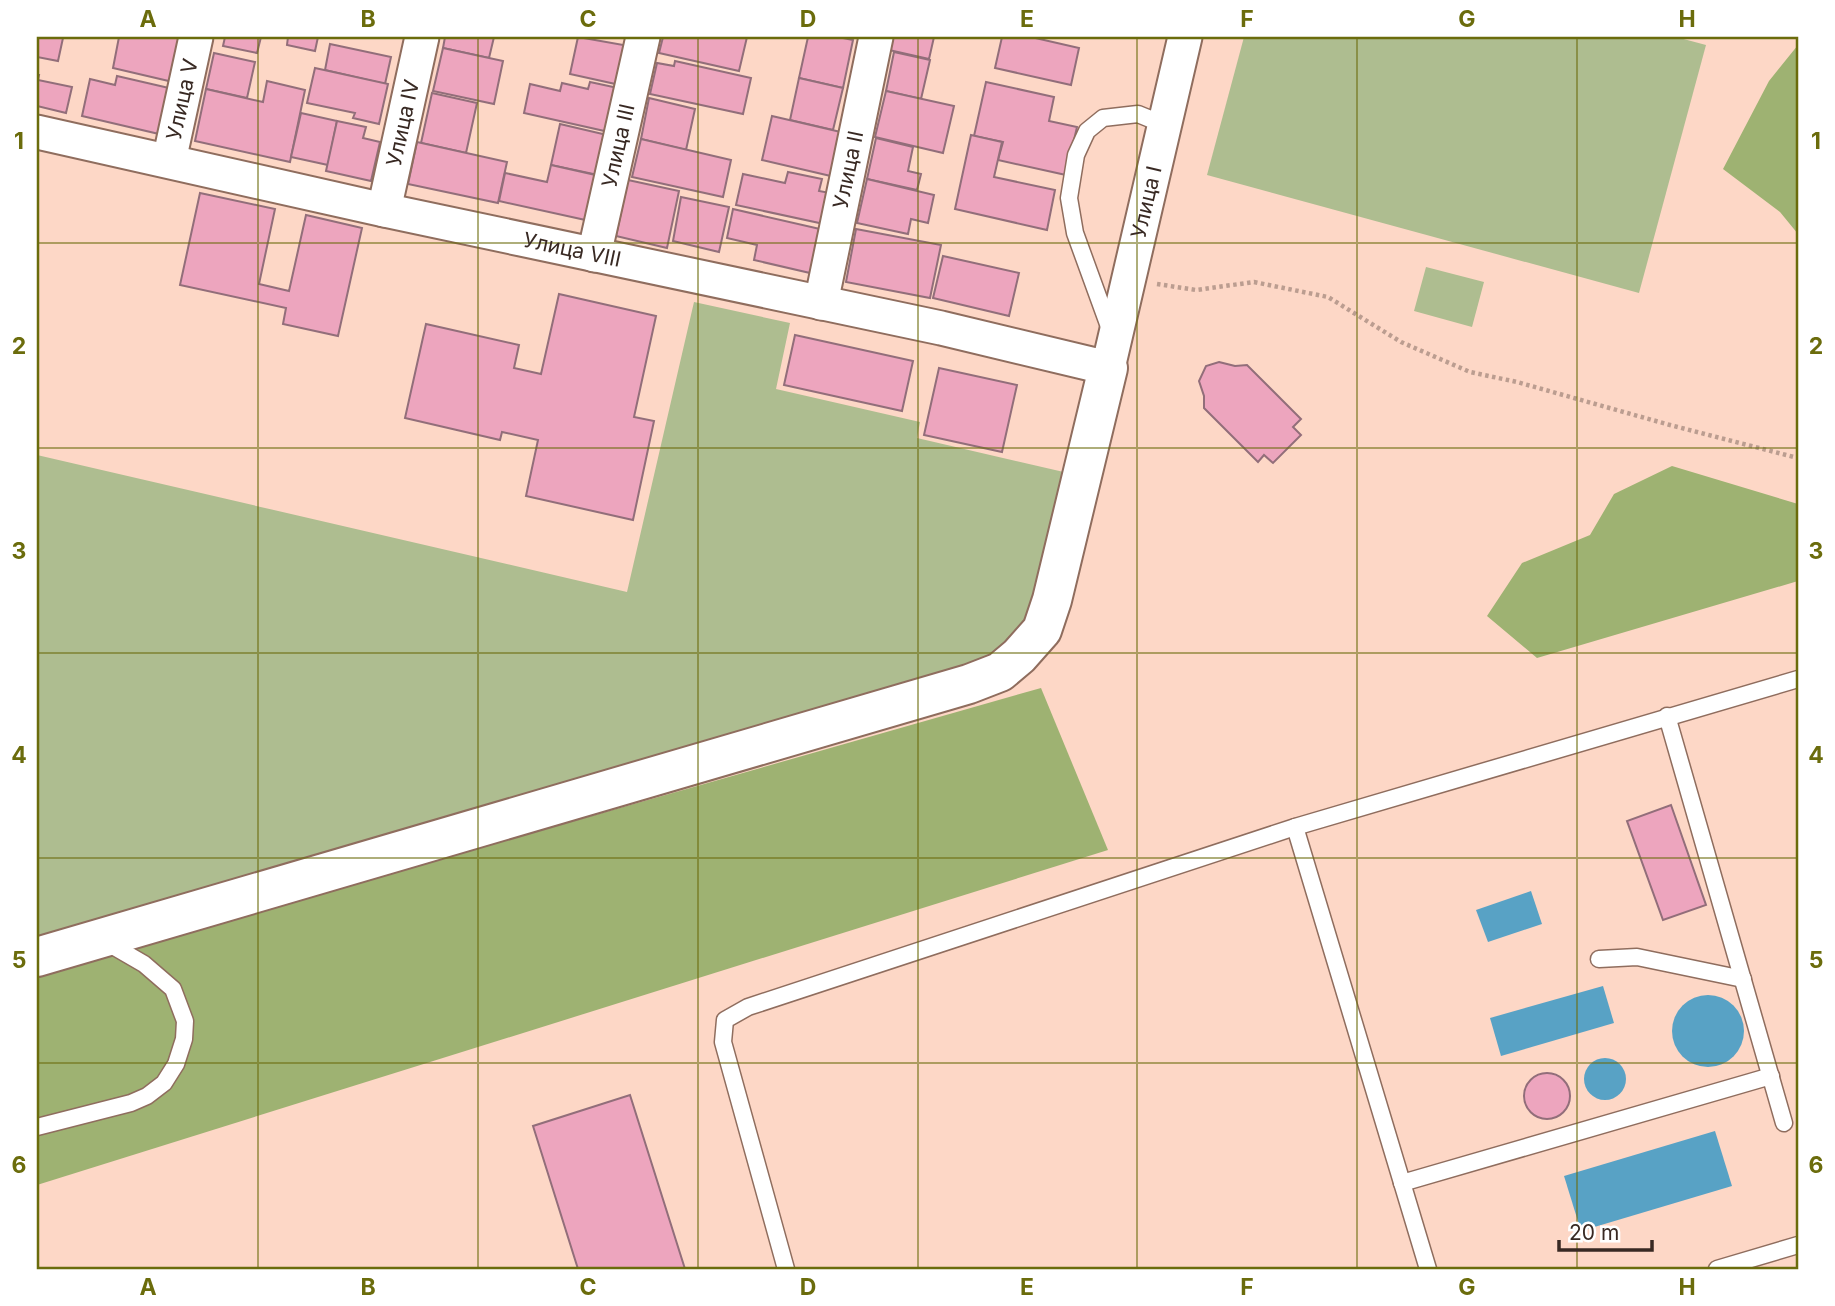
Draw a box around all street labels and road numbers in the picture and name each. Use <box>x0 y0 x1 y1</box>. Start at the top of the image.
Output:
street label: Улица V <box>161 56 203 142</box>
street label: Улица IV <box>381 77 424 169</box>
street label: Улица III <box>597 101 640 190</box>
street label: Улица II <box>828 128 868 211</box>
street label: Улица I <box>1126 163 1167 241</box>
street label: Улица VIII <box>521 227 623 272</box>

